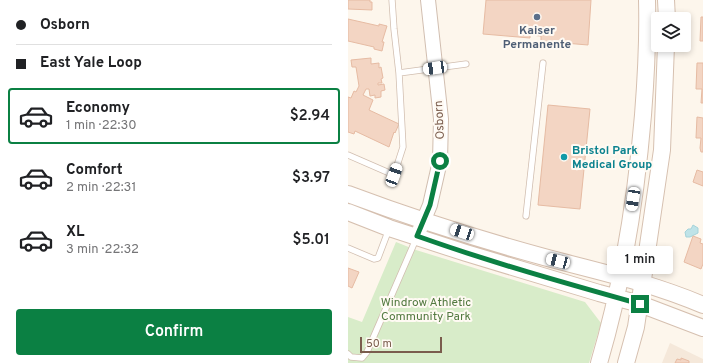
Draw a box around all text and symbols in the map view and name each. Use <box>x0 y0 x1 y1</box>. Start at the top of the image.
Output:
marker: Kaiser Permanente <box>532 12 542 22</box>
map controls <box>651 12 691 52</box>
button: layers <box>651 12 691 52</box>
text: Osborn <box>40 16 90 35</box>
place label: Kaiser Permanente <box>503 23 572 53</box>
text: East Yale Loop <box>40 54 142 73</box>
car <box>422 60 448 76</box>
icon: car <box>18 98 54 134</box>
text: Economy <box>66 99 130 118</box>
street label: Osborn <box>431 100 449 140</box>
text: $2.94 <box>290 107 330 126</box>
text: 1 min · 22:30 <box>66 118 137 134</box>
place label: Bristol Park Medical Group <box>572 143 652 173</box>
route start <box>431 152 449 170</box>
marker: Bristol Park Medical Group <box>559 152 569 162</box>
icon: car <box>18 160 54 196</box>
text: Comfort <box>66 161 123 180</box>
car <box>384 162 404 188</box>
text: $3.97 <box>292 169 330 188</box>
text: 2 min · 22:31 <box>66 180 136 196</box>
car <box>625 186 641 212</box>
icon: car <box>18 222 54 258</box>
text: XL <box>66 223 84 242</box>
car <box>449 223 475 241</box>
text: $5.01 <box>293 231 330 250</box>
text: 3 min · 22:32 <box>66 242 139 258</box>
callout: 1 min <box>607 246 673 274</box>
car <box>545 252 571 270</box>
text: 1 min <box>625 252 655 268</box>
park label: Windrow Athletic Community Park <box>381 295 471 325</box>
route end <box>631 295 649 313</box>
button: Confirm <box>16 309 332 355</box>
scale bar <box>360 335 442 354</box>
text: 50 m <box>366 337 392 351</box>

